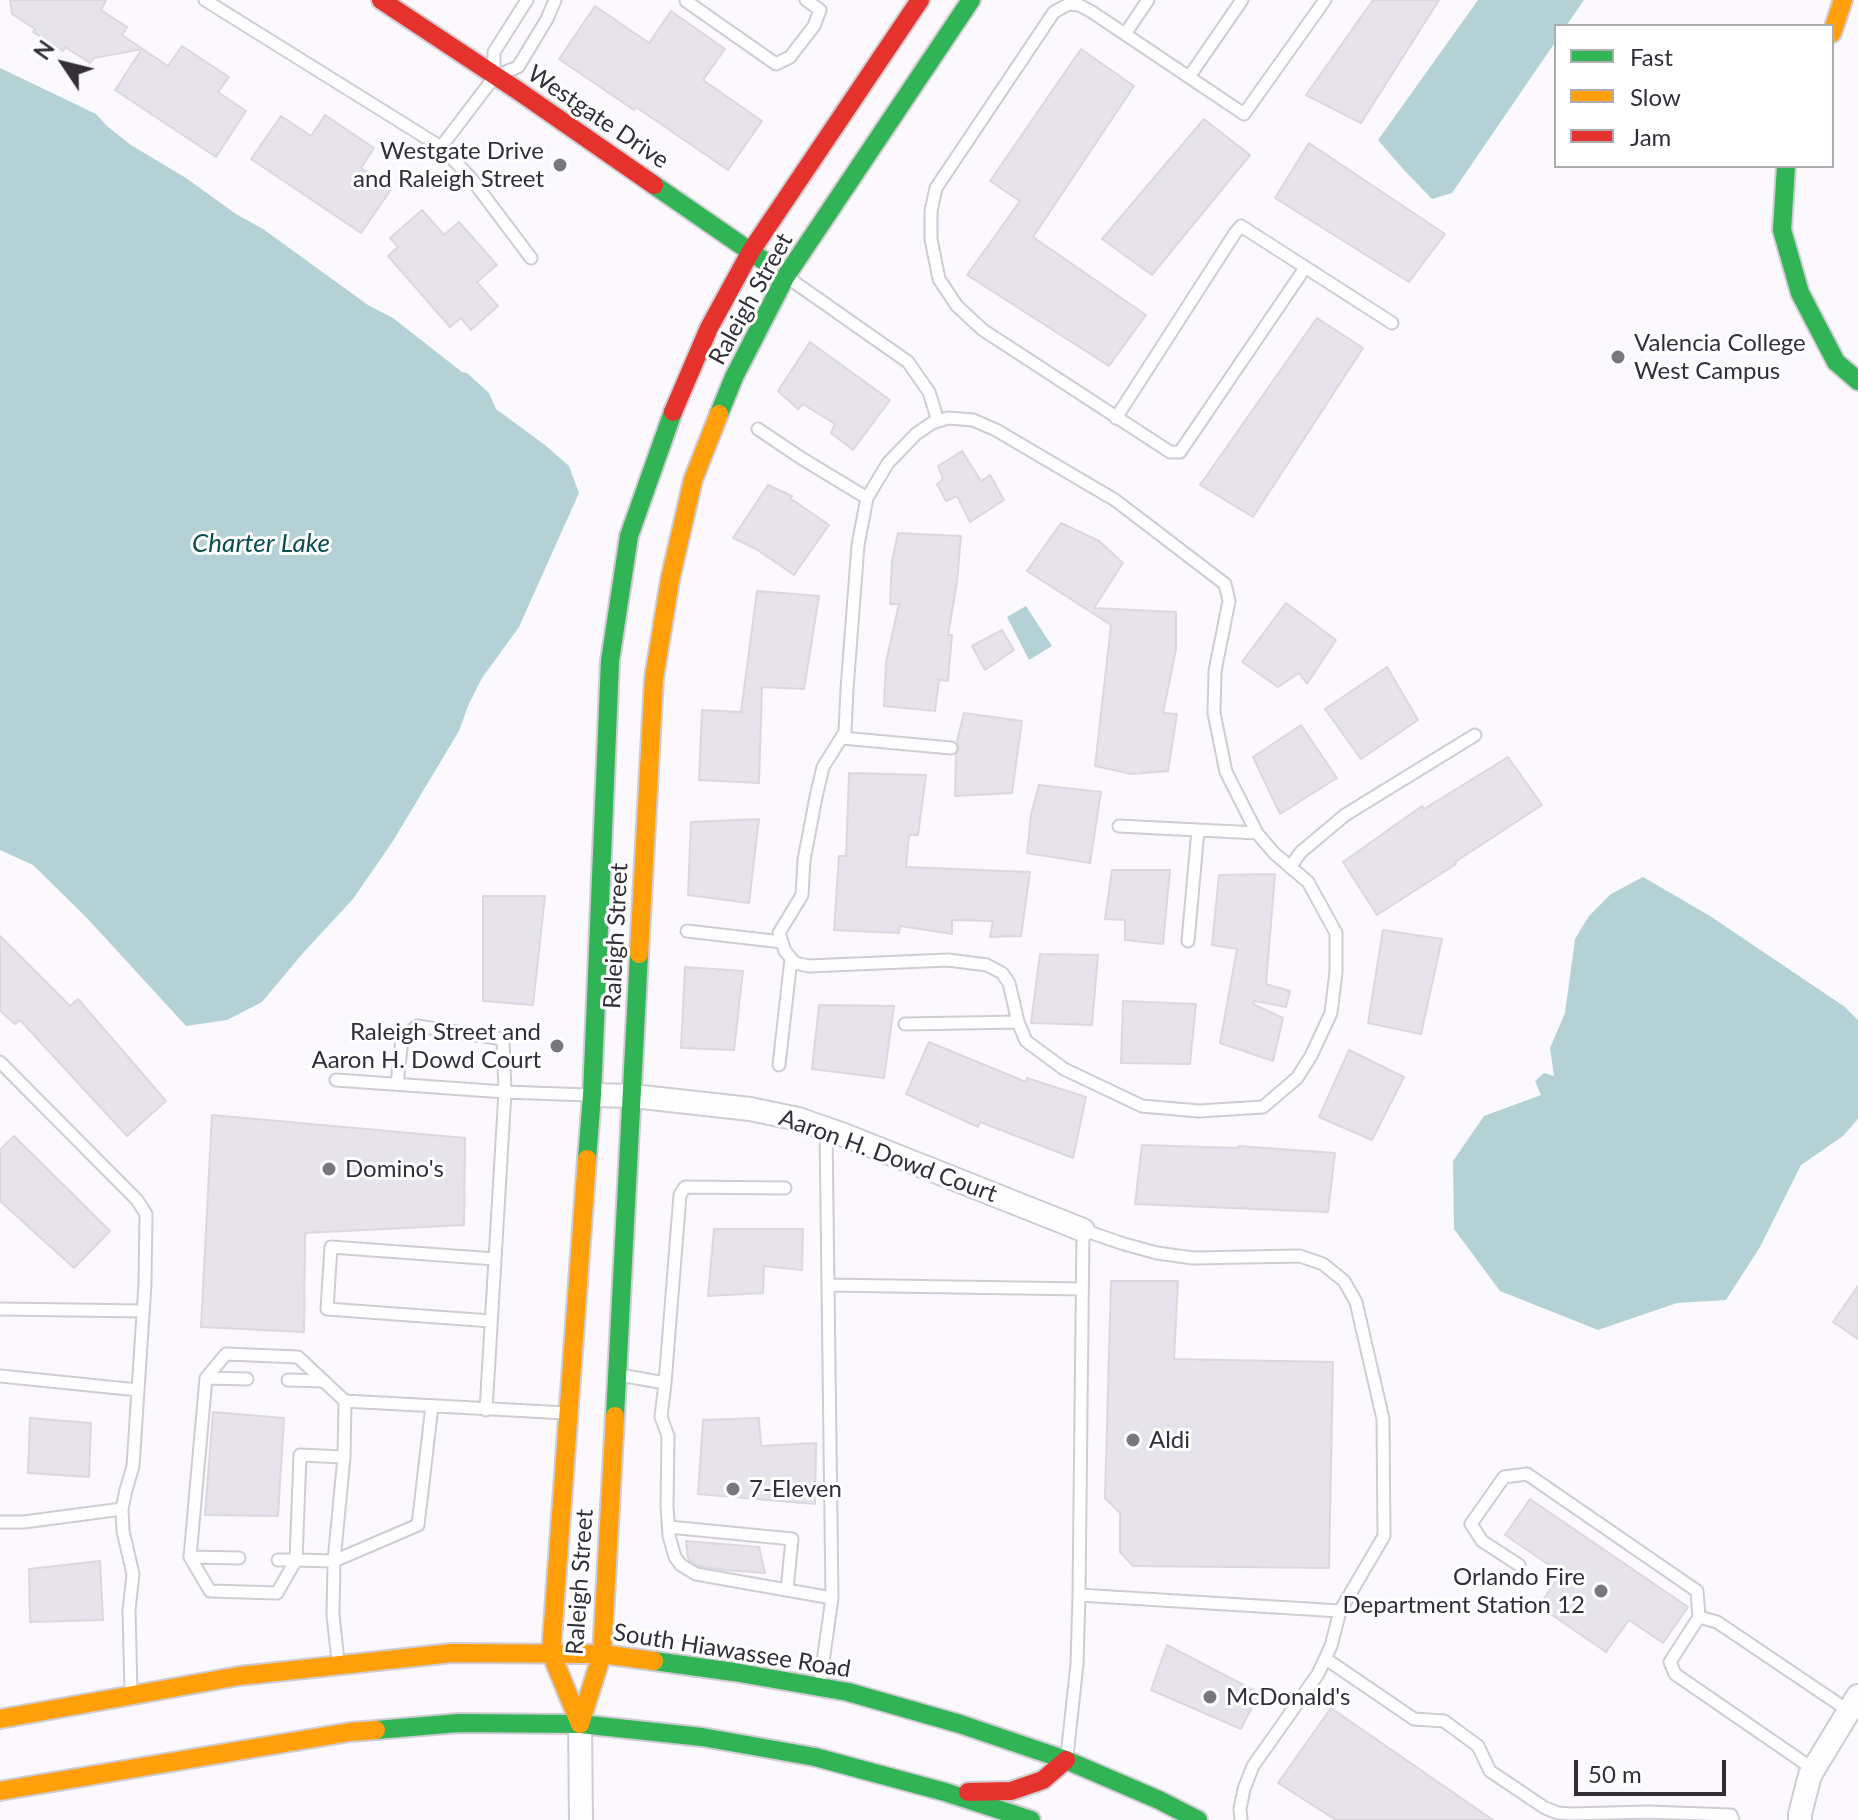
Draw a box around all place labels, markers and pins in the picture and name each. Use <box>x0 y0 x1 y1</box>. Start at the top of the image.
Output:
place label: Westgate Drive and Raleigh Street <box>353 137 544 193</box>
marker: Westgate Drive and Raleigh Street <box>551 156 569 174</box>
place label: Valencia College West Campus <box>1634 329 1806 385</box>
marker: Valencia College West Campus <box>1609 348 1627 366</box>
place label: Raleigh Street and Aaron H. Dowd Court <box>311 1018 541 1074</box>
marker: Raleigh Street and Aaron H. Dowd Court <box>548 1037 566 1055</box>
place label: Domino's <box>345 1155 444 1183</box>
marker: Domino's <box>320 1160 338 1178</box>
place label: Aldi <box>1149 1426 1190 1454</box>
marker: Aldi <box>1124 1431 1142 1449</box>
place label: 7-Eleven <box>749 1475 842 1503</box>
marker: 7-Eleven <box>724 1480 742 1498</box>
place label: Orlando Fire Department Station 12 <box>1343 1563 1585 1619</box>
marker: Orlando Fire Department Station 12 <box>1592 1582 1610 1600</box>
place label: McDonald's <box>1226 1683 1350 1711</box>
marker: McDonald's <box>1201 1688 1219 1706</box>

